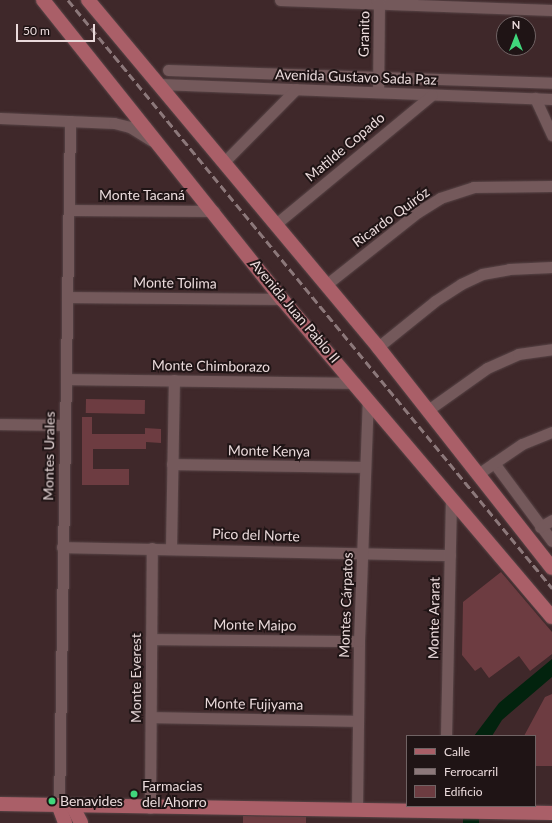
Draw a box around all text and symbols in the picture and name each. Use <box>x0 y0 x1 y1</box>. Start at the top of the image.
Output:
street label: Granito <box>355 11 373 57</box>
scale bar <box>18 16 97 42</box>
north arrow <box>496 16 536 56</box>
text: N <box>512 18 520 31</box>
text: 50 m <box>23 23 50 38</box>
street label: Avenida Gustavo Sada Paz <box>275 66 437 88</box>
street label: Matilde Copado <box>302 109 388 185</box>
street label: Ricardo Quiróz <box>349 183 433 251</box>
street label: Monte Tacaná <box>99 187 185 203</box>
street label: Avenida Juan Pablo II <box>247 256 343 366</box>
street label: Monte Tolima <box>133 274 217 292</box>
street label: Monte Chimborazo <box>152 357 270 375</box>
street label: Montes Urales <box>40 411 58 501</box>
street label: Monte Kenya <box>228 442 310 460</box>
street label: Pico del Norte <box>212 525 300 545</box>
street label: Montes Cárpatos <box>336 552 356 658</box>
street label: Monte Ararat <box>425 577 443 659</box>
street label: Monte Maipo <box>213 616 297 634</box>
street label: Monte Everest <box>128 633 144 723</box>
street label: Monte Fujiyama <box>204 695 304 713</box>
legend <box>406 735 536 807</box>
text: Calle <box>444 744 470 759</box>
text: Ferrocarril <box>444 764 498 779</box>
place label: Farmacias del Ahorro <box>142 778 207 810</box>
text: Edificio <box>444 784 483 799</box>
marker: Farmacias del Ahorro <box>129 789 139 799</box>
place label: Benavides <box>60 793 123 809</box>
marker: Benavides <box>47 796 57 806</box>

